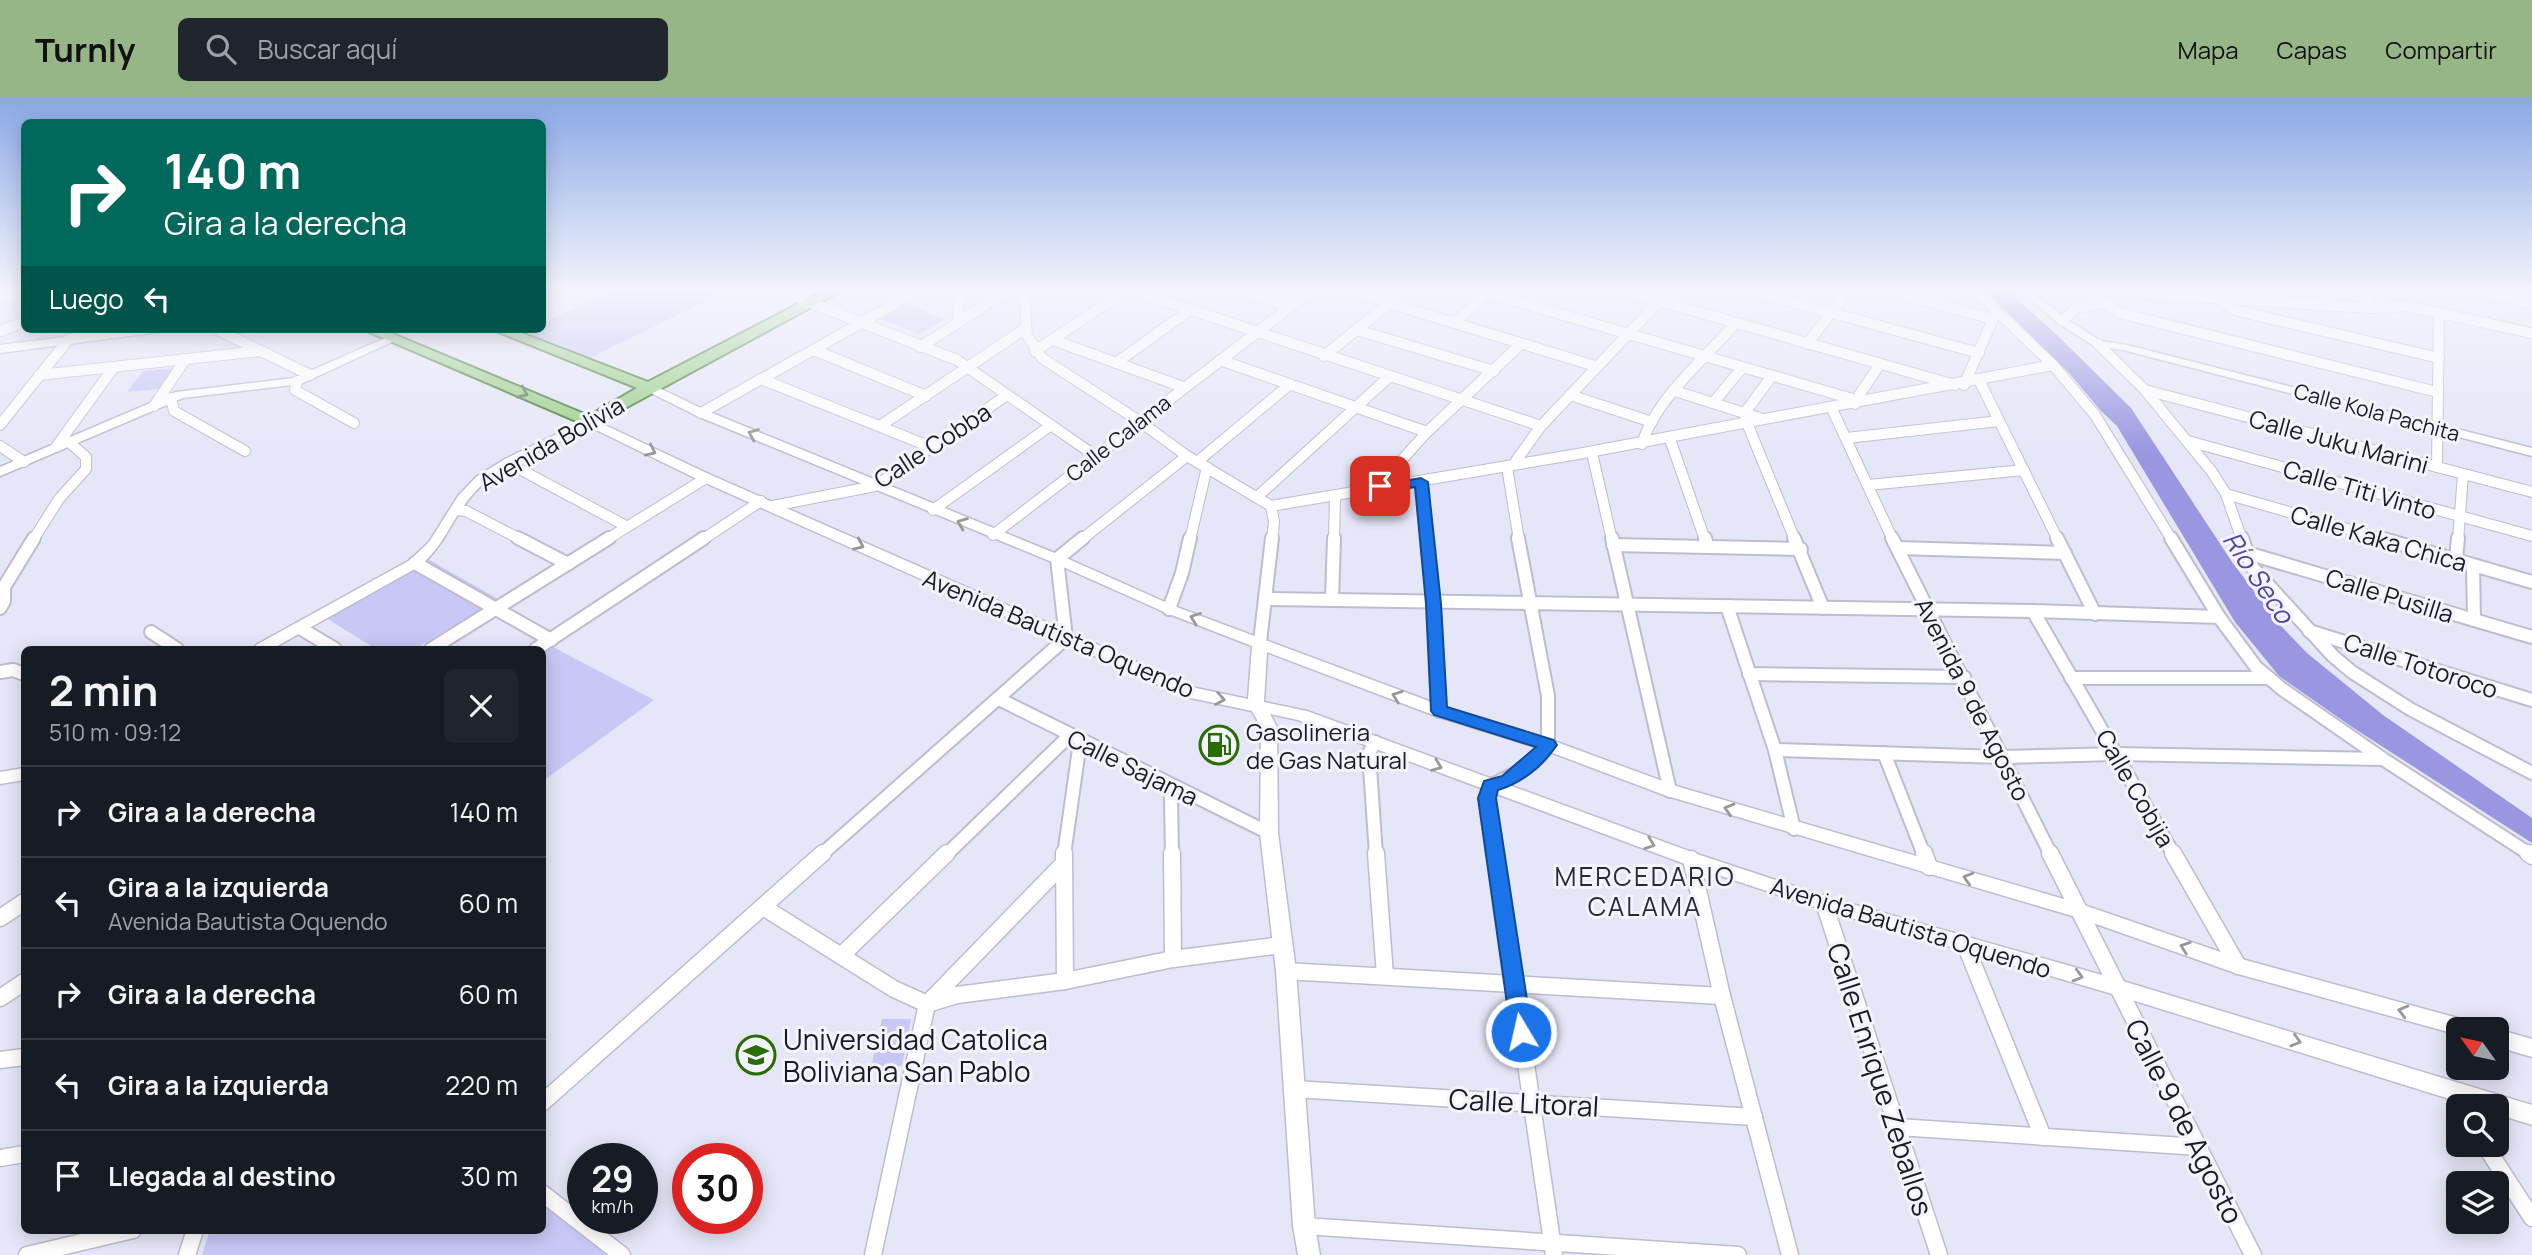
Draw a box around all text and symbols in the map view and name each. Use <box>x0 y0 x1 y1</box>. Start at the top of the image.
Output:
search box <box>178 18 668 81</box>
text: Turnly <box>35 27 136 72</box>
icon: search <box>202 30 240 68</box>
text: Buscar aquí <box>258 31 397 67</box>
text: Mapa <box>2178 33 2239 66</box>
text: Capas <box>2277 33 2347 66</box>
text: Compartir <box>2385 33 2497 66</box>
text: 140 m <box>164 137 301 204</box>
icon: right <box>49 147 140 238</box>
text: Gira a la derecha <box>164 201 407 245</box>
icon: left <box>138 280 176 318</box>
text: Luego <box>49 281 124 317</box>
street label: Calle Kola Pachita <box>2291 376 2463 448</box>
one-way arrow <box>515 385 528 399</box>
street label: Avenida Bolivia <box>472 388 630 498</box>
street label: Calle Calama <box>1060 388 1176 488</box>
street label: Calle Cobba <box>867 395 997 495</box>
street label: Calle Juku Marini <box>2246 401 2432 481</box>
one-way arrow <box>747 429 759 443</box>
one-way arrow <box>644 443 656 457</box>
street label: Calle Titi Vinto <box>2280 451 2440 527</box>
pin <box>1350 456 1410 516</box>
icon: arrive <box>1361 467 1399 505</box>
street label: Calle Kaka Chica <box>2287 497 2471 579</box>
one-way arrow <box>957 517 969 531</box>
water label: Río Seco <box>2215 524 2304 631</box>
one-way arrow <box>851 537 864 551</box>
street label: Calle Pusilla <box>2322 560 2458 630</box>
street label: Avenida Bautista Oquendo <box>918 561 1200 705</box>
street label: Avenida 9 de Agosto <box>1907 592 2039 806</box>
one-way arrow <box>1190 612 1202 626</box>
street label: Calle Totoroco <box>2340 625 2502 705</box>
text: 2 min <box>49 661 158 719</box>
button: close <box>444 669 518 743</box>
one-way arrow <box>1392 690 1404 704</box>
one-way arrow <box>1214 691 1226 706</box>
place label: Gasolineria de Gas Natural <box>1246 715 1407 776</box>
text: 510 m · 09:12 <box>49 716 181 748</box>
street label: Calle Sajama <box>1062 721 1204 813</box>
street label: Calle Cobija <box>2089 723 2183 853</box>
fuel station icon: Gasolineria de Gas Natural <box>1198 724 1240 766</box>
one-way arrow <box>1430 757 1442 771</box>
icon: right <box>49 793 87 831</box>
text: Gira a la derecha <box>108 794 316 830</box>
text: 140 m <box>449 794 518 830</box>
one-way arrow <box>1723 802 1735 817</box>
one-way arrow <box>1644 836 1656 850</box>
district label: MERCEDARIO CALAMA <box>1555 858 1735 924</box>
text: Gira a la izquierda <box>108 869 329 905</box>
street label: Avenida Bautista Oquendo <box>1767 869 2055 985</box>
one-way arrow <box>1962 872 1974 887</box>
icon: left <box>49 884 87 922</box>
text: 60 m <box>459 885 518 921</box>
text: Avenida Bautista Oquendo <box>108 905 388 937</box>
street label: Calle Enrique Zeballos <box>1819 938 1943 1220</box>
one-way arrow <box>2179 941 2191 955</box>
one-way arrow <box>2071 968 2083 983</box>
icon: right <box>49 975 87 1013</box>
text: Gira a la derecha <box>108 976 316 1012</box>
text: 60 m <box>459 976 518 1012</box>
position arrow <box>1484 995 1558 1069</box>
one-way arrow <box>2397 1005 2409 1019</box>
street label: Calle 9 de Agosto <box>2117 1012 2253 1230</box>
north arrow <box>2446 1017 2510 1080</box>
map controls <box>2446 1017 2509 1234</box>
place label: Universidad Catolica Boliviana San Pablo <box>783 1020 1048 1090</box>
one-way arrow <box>2289 1033 2301 1048</box>
school or university icon: Universidad Catolica Boliviana San Pablo <box>735 1034 777 1076</box>
icon: left <box>49 1066 87 1104</box>
text: Gira a la izquierda <box>108 1067 329 1103</box>
text: 220 m <box>445 1067 518 1103</box>
street label: Calle Litoral <box>1448 1079 1600 1125</box>
button: search <box>2446 1094 2509 1157</box>
speed limit sign: 30 <box>672 1143 763 1234</box>
text: 29 <box>591 1155 634 1203</box>
icon: arrive <box>49 1157 87 1195</box>
text: Llegada al destino <box>108 1158 336 1194</box>
text: 30 m <box>461 1158 518 1194</box>
button: layers <box>2446 1171 2509 1234</box>
text: km/h <box>592 1194 633 1218</box>

